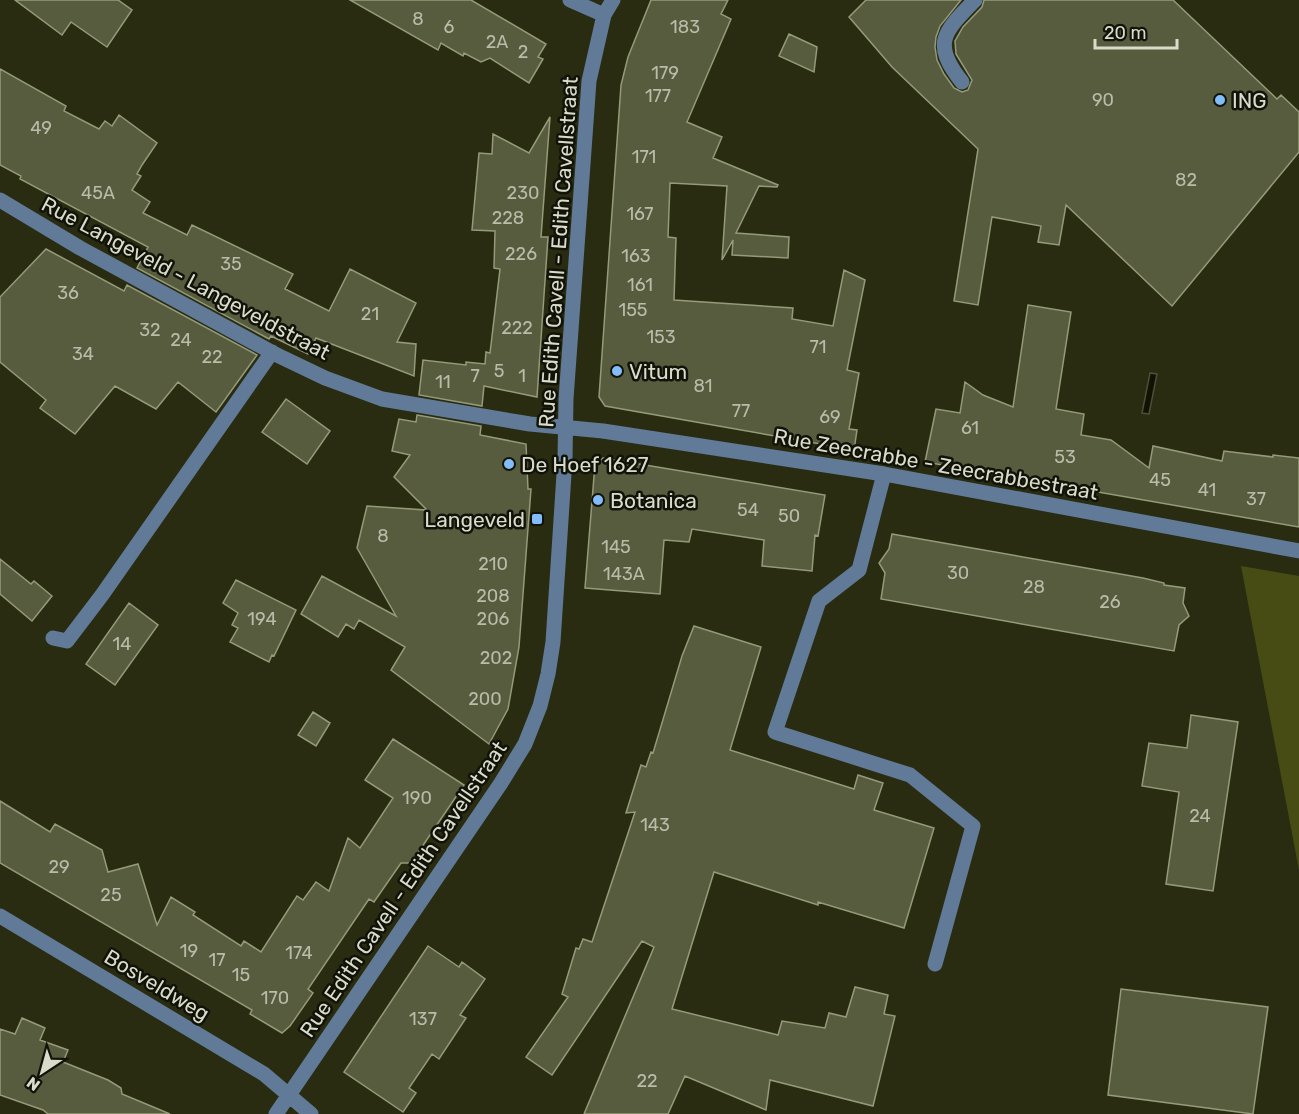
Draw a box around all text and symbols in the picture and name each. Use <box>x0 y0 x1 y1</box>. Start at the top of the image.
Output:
house number: 8 <box>412 8 424 30</box>
scale bar <box>1095 12 1178 50</box>
house number: 6 <box>444 16 455 38</box>
house number: 183 <box>670 16 700 38</box>
text: 20 m <box>1104 22 1146 44</box>
house number: 2A <box>486 31 508 53</box>
house number: 2 <box>518 41 528 63</box>
house number: 179 <box>651 62 679 84</box>
street label: Rue Edith Cavell - Edith Cavellstraat <box>533 76 583 428</box>
house number: 177 <box>645 85 671 107</box>
place label: ING <box>1232 88 1267 113</box>
house number: 90 <box>1092 89 1114 111</box>
marker: ING <box>1213 93 1227 107</box>
house number: 49 <box>30 117 52 139</box>
house number: 171 <box>632 146 656 168</box>
house number: 82 <box>1175 169 1197 191</box>
house number: 45A <box>81 182 115 204</box>
house number: 230 <box>507 182 539 204</box>
street label: Rue Langeveld - Langeveldstraat <box>37 191 335 365</box>
house number: 167 <box>626 203 654 225</box>
house number: 228 <box>492 207 524 229</box>
house number: 226 <box>505 243 537 265</box>
house number: 163 <box>621 245 651 267</box>
house number: 35 <box>220 253 242 275</box>
house number: 161 <box>627 274 653 296</box>
house number: 36 <box>57 282 79 304</box>
house number: 155 <box>618 299 648 321</box>
house number: 21 <box>361 303 379 325</box>
house number: 222 <box>501 317 533 339</box>
house number: 32 <box>139 319 161 341</box>
house number: 153 <box>646 326 676 348</box>
house number: 24 <box>170 329 192 351</box>
house number: 71 <box>810 336 826 358</box>
house number: 34 <box>72 343 94 365</box>
house number: 22 <box>201 346 223 368</box>
place label: Vitum <box>629 359 687 384</box>
house number: 5 <box>494 360 504 382</box>
marker: Vitum <box>610 364 624 378</box>
house number: 7 <box>470 365 480 387</box>
house number: 1 <box>518 365 526 387</box>
house number: 11 <box>435 371 451 393</box>
house number: 81 <box>693 375 713 397</box>
house number: 77 <box>732 400 750 422</box>
house number: 69 <box>819 406 841 428</box>
house number: 61 <box>961 417 979 439</box>
street label: Rue Zeecrabbe - Zeecrabbestraat <box>772 423 1100 505</box>
house number: 53 <box>1054 446 1076 468</box>
place label: De Hoef 1627 <box>521 452 649 477</box>
marker: De Hoef 1627 <box>502 457 516 471</box>
house number: 45 <box>1149 469 1171 491</box>
house number: 41 <box>1198 479 1216 501</box>
place label: Botanica <box>610 488 697 513</box>
house number: 37 <box>1246 488 1266 510</box>
marker: Botanica <box>591 493 605 507</box>
house number: 54 <box>737 499 759 521</box>
house number: 50 <box>778 505 800 527</box>
place label: Langeveld <box>424 507 525 532</box>
marker: Langeveld <box>530 512 544 526</box>
house number: 8 <box>377 525 389 547</box>
house number: 145 <box>601 536 631 558</box>
house number: 210 <box>478 553 508 575</box>
house number: 30 <box>947 562 969 584</box>
house number: 143A <box>603 563 645 585</box>
house number: 28 <box>1023 576 1045 598</box>
house number: 208 <box>476 585 510 607</box>
house number: 26 <box>1099 591 1121 613</box>
house number: 194 <box>247 608 277 630</box>
house number: 206 <box>477 608 510 630</box>
house number: 14 <box>113 633 131 655</box>
house number: 202 <box>480 647 512 669</box>
house number: 200 <box>468 688 502 710</box>
street label: Rue Edith Cavell - Edith Cavellstraat <box>294 736 512 1042</box>
house number: 190 <box>402 787 432 809</box>
house number: 24 <box>1189 805 1211 827</box>
house number: 143 <box>640 814 670 836</box>
house number: 29 <box>48 856 70 878</box>
house number: 25 <box>100 884 122 906</box>
house number: 19 <box>180 940 198 962</box>
house number: 174 <box>285 942 313 964</box>
street label: Bosveldweg <box>100 944 214 1026</box>
house number: 17 <box>209 949 225 971</box>
house number: 15 <box>232 964 250 986</box>
house number: 170 <box>261 987 289 1009</box>
house number: 137 <box>409 1008 437 1030</box>
north arrow <box>12 1042 72 1102</box>
house number: 22 <box>636 1070 658 1092</box>
text: N <box>23 1073 44 1095</box>

